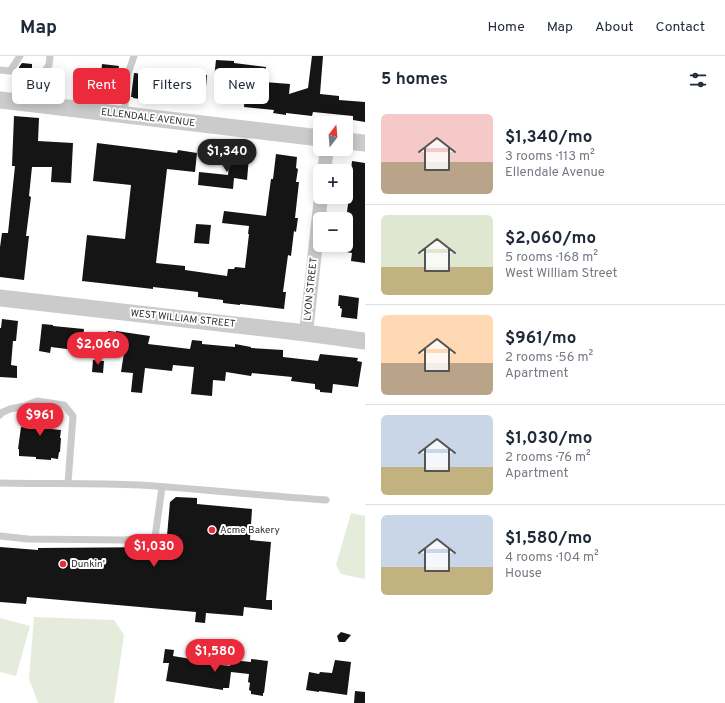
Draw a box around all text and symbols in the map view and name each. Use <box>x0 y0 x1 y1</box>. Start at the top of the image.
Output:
text: Map <box>20 16 57 40</box>
text: Home <box>488 19 525 36</box>
text: Map <box>547 19 573 36</box>
text: About <box>595 19 634 36</box>
text: Contact <box>656 19 705 36</box>
chip: Buy <box>12 68 65 104</box>
chip: Rent <box>73 68 130 104</box>
chip: Filters <box>138 68 206 104</box>
chip: New <box>214 68 269 104</box>
text: 5 homes <box>381 69 448 91</box>
icon: filters <box>687 69 709 91</box>
street label: ELLENDALE AVENUE <box>100 106 196 130</box>
north arrow <box>313 116 353 156</box>
map controls <box>313 116 353 252</box>
text: $1,340/mo <box>505 127 592 149</box>
icon: home <box>413 130 461 178</box>
pin: $1,340 <box>194 139 260 173</box>
text: $1,340 <box>206 144 248 160</box>
text: 3 rooms · 113 m² <box>505 149 595 165</box>
button: + <box>313 164 353 204</box>
text: Ellendale Avenue <box>505 165 605 181</box>
button: − <box>313 212 353 252</box>
text: $2,060/mo <box>505 228 596 250</box>
icon: home <box>413 231 461 279</box>
text: 5 rooms · 168 m² <box>505 250 598 266</box>
street label: LYON STREET <box>301 257 321 321</box>
text: West William Street <box>505 266 617 282</box>
street label: WEST WILLIAM STREET <box>130 307 236 331</box>
text: $961/mo <box>505 328 576 350</box>
icon: home <box>413 331 461 379</box>
pin: $2,060 <box>65 332 131 366</box>
text: $2,060 <box>76 337 120 353</box>
text: 2 rooms · 56 m² <box>505 350 593 366</box>
text: Apartment <box>505 366 568 382</box>
pin: $961 <box>16 403 64 437</box>
text: $961 <box>25 408 55 424</box>
text: $1,030/mo <box>505 428 592 450</box>
icon: home <box>413 431 461 479</box>
text: 2 rooms · 76 m² <box>505 450 591 466</box>
text: Apartment <box>505 466 568 482</box>
place label: Acme Bakery <box>220 524 280 537</box>
marker: Acme Bakery <box>207 525 217 535</box>
text: $1,580/mo <box>505 528 592 550</box>
icon: home <box>413 531 461 579</box>
pin: $1,030 <box>121 534 187 568</box>
text: $1,030 <box>133 539 175 555</box>
text: 4 rooms · 104 m² <box>505 550 599 566</box>
place label: Dunkin' <box>71 558 105 571</box>
marker: Dunkin' <box>58 559 68 569</box>
text: House <box>505 566 542 582</box>
pin: $1,580 <box>182 639 248 673</box>
text: $1,580 <box>195 644 235 660</box>

